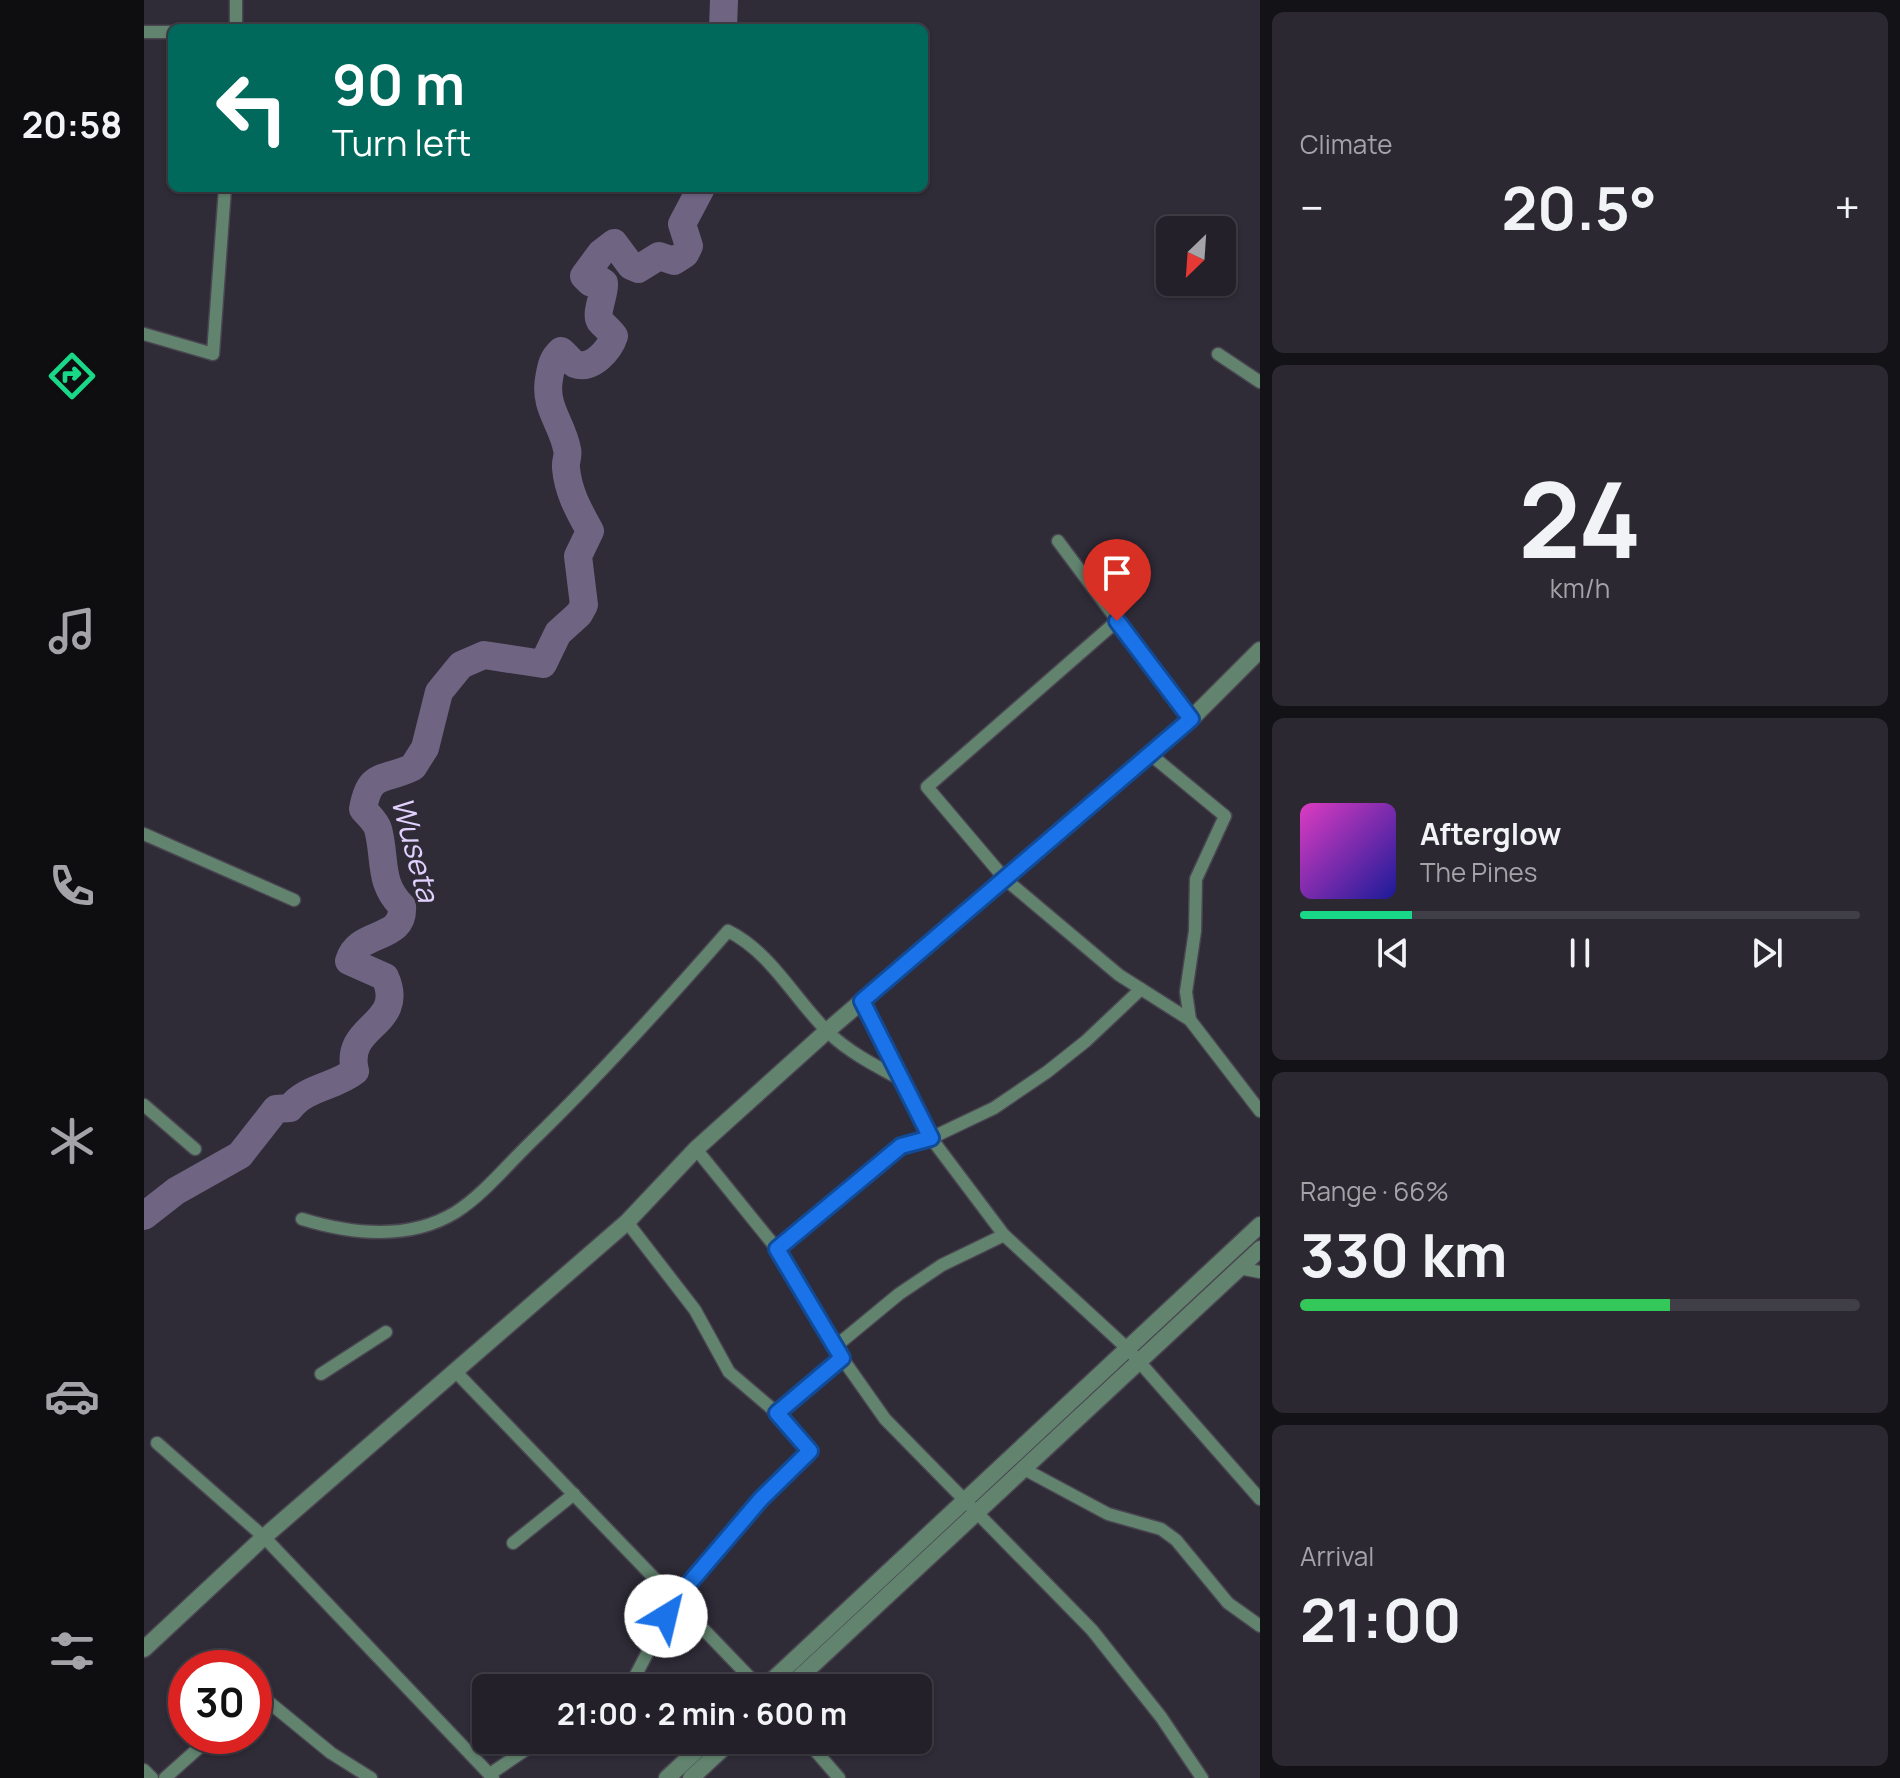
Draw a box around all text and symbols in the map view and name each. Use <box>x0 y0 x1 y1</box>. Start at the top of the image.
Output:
text: 90 m <box>332 45 465 122</box>
icon: left <box>200 56 304 160</box>
text: 20:58 <box>22 100 122 149</box>
text: Turn left <box>332 118 471 167</box>
text: Climate <box>1300 126 1392 162</box>
text: 20.5° <box>1501 166 1657 248</box>
text: − <box>1300 177 1324 237</box>
text: + <box>1835 177 1860 237</box>
north arrow <box>1156 216 1236 296</box>
map controls <box>1156 216 1236 296</box>
icon: directions <box>44 348 100 404</box>
text: 24 <box>1518 447 1642 589</box>
pin <box>1083 539 1151 621</box>
icon: arrive <box>1095 551 1139 595</box>
text: km/h <box>1550 570 1610 606</box>
icon: music <box>44 603 100 659</box>
water label: Wuseta <box>382 792 450 907</box>
text: Afterglow <box>1420 813 1561 854</box>
text: The Pines <box>1420 854 1537 890</box>
icon: phone <box>44 858 100 914</box>
icon: previous <box>1371 931 1415 975</box>
icon: pause <box>1558 931 1602 975</box>
icon: next <box>1745 931 1789 975</box>
icon: climate <box>44 1113 100 1169</box>
text: Range · 66% <box>1300 1173 1449 1209</box>
text: 330 km <box>1300 1213 1507 1295</box>
icon: car <box>44 1368 100 1424</box>
text: Arrival <box>1300 1538 1374 1574</box>
position arrow <box>624 1574 708 1658</box>
text: 21:00 <box>1300 1578 1462 1660</box>
icon: filters <box>44 1623 100 1679</box>
speed limit sign: 30 <box>168 1650 272 1754</box>
text: 21:00 · 2 min · 600 m <box>557 1693 847 1734</box>

